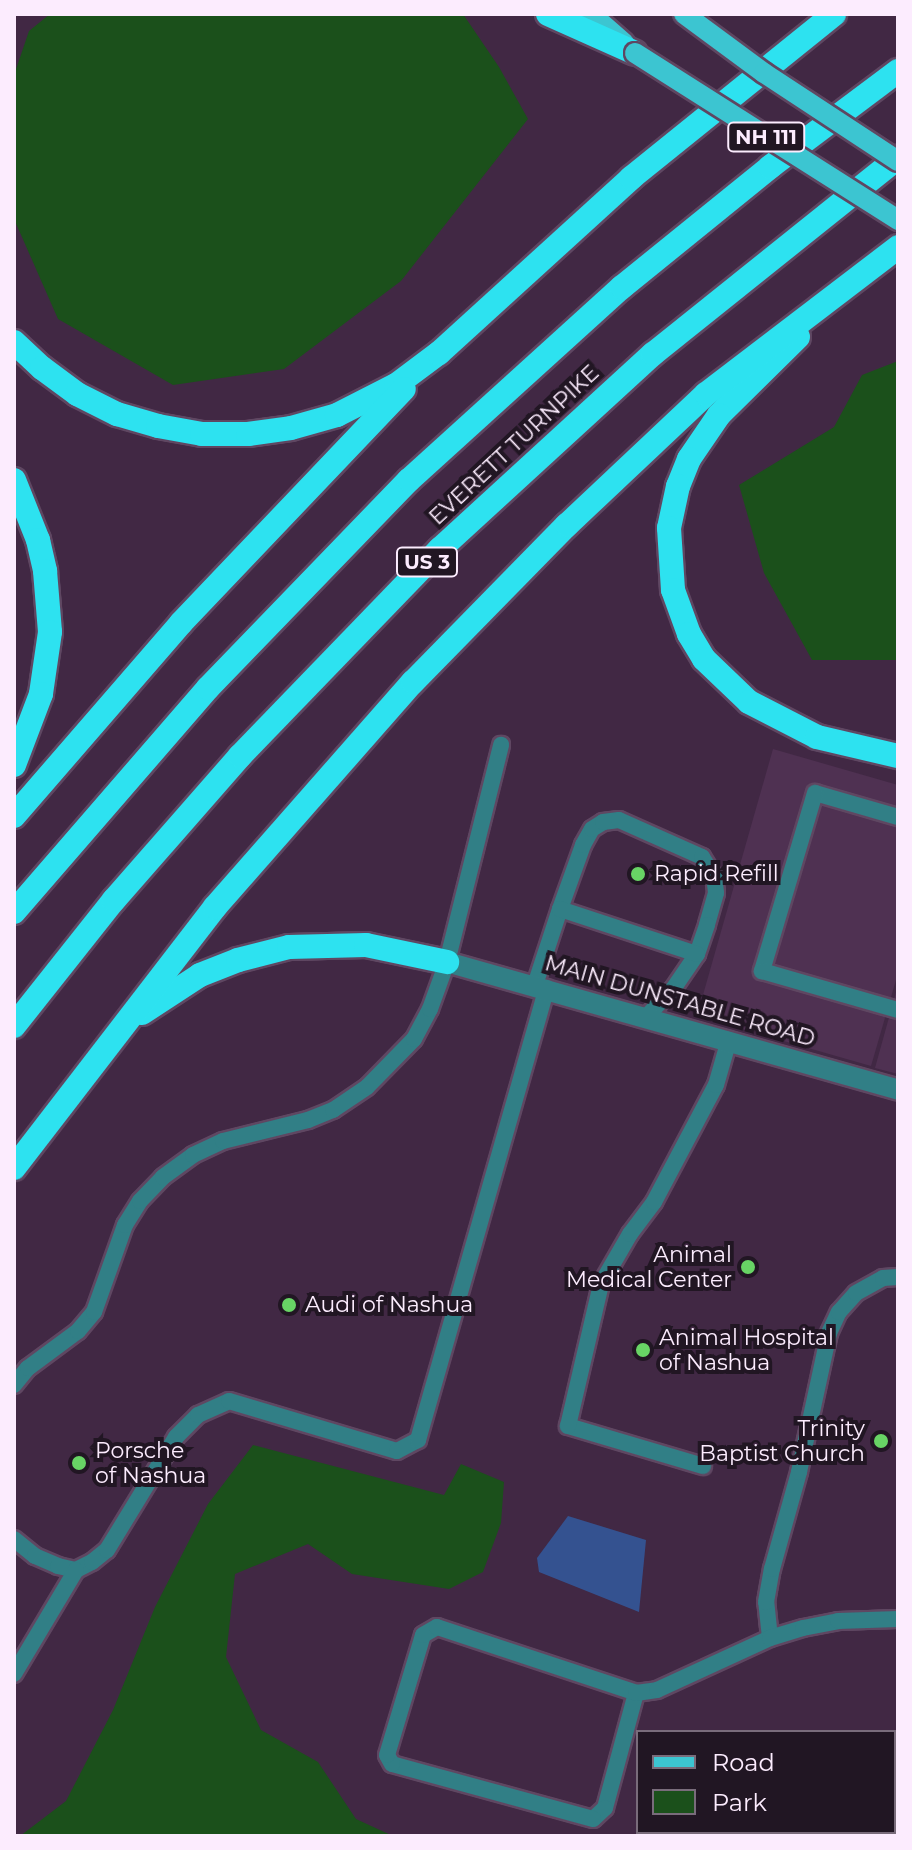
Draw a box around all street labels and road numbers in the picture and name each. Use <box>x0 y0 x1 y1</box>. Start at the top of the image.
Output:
road number: NH 111 <box>726 121 806 153</box>
street label: EVERETT TURNPIKE <box>424 360 604 530</box>
road number: US 3 <box>395 546 459 578</box>
street label: MAIN DUNSTABLE ROAD <box>542 950 818 1052</box>

